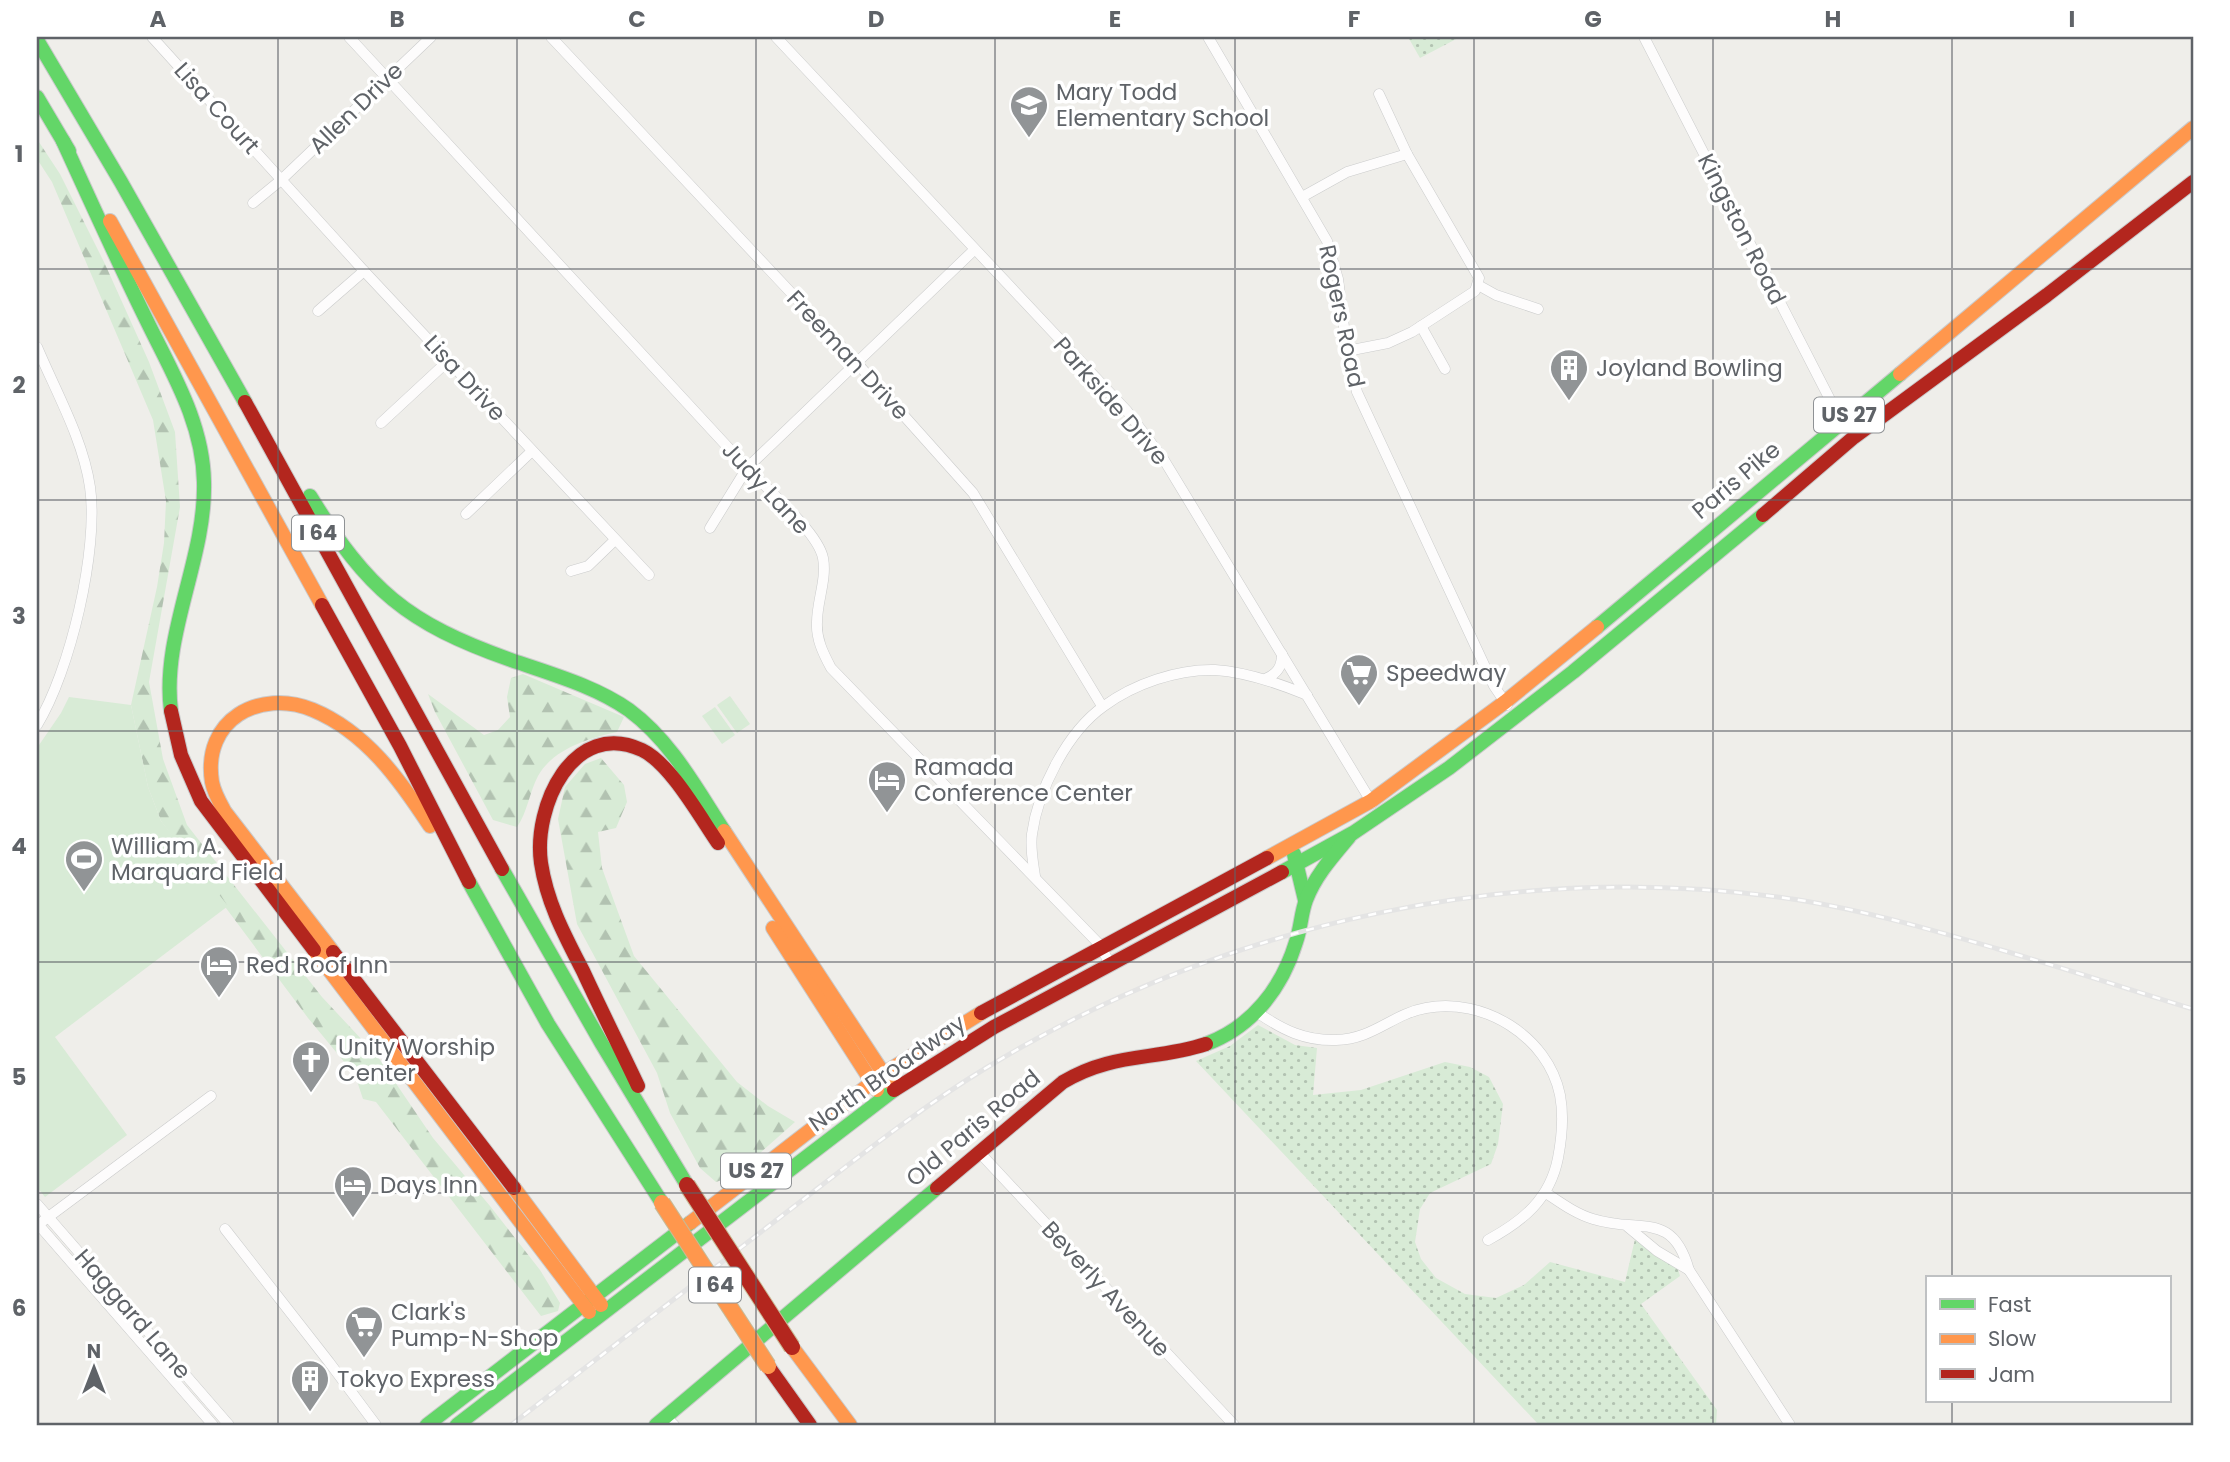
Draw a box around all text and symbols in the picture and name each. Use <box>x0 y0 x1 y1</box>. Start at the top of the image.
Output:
text: A <box>150 3 167 35</box>
text: B <box>389 3 405 35</box>
text: C <box>628 3 646 35</box>
text: D <box>868 3 884 35</box>
text: E <box>1109 3 1121 35</box>
text: F <box>1348 3 1360 35</box>
text: G <box>1584 3 1602 35</box>
text: H <box>1825 3 1841 35</box>
text: I <box>2069 3 2075 35</box>
street label: Lisa Court <box>167 55 267 161</box>
street label: Allen Drive <box>302 55 410 161</box>
place label: Mary Todd Elementary School <box>1056 76 1269 134</box>
school or university icon: Mary Todd Elementary School <box>1008 84 1050 139</box>
text: 1 <box>15 138 23 170</box>
street label: Kingston Road <box>1690 148 1794 310</box>
street label: Rogers Road <box>1311 242 1373 390</box>
street label: Freeman Drive <box>780 283 916 427</box>
street label: Lisa Drive <box>417 328 513 428</box>
street label: Parkside Drive <box>1046 330 1176 472</box>
building icon: Joyland Bowling <box>1548 347 1590 402</box>
place label: Joyland Bowling <box>1596 352 1783 384</box>
text: 2 <box>12 369 26 401</box>
road number: US 27 <box>1814 398 1884 432</box>
street label: Paris Pike <box>1685 434 1787 526</box>
street label: Judy Lane <box>715 435 817 541</box>
road number: I 64 <box>292 516 344 550</box>
text: 3 <box>12 600 26 632</box>
supermarket icon: Speedway <box>1338 652 1380 707</box>
place label: Speedway <box>1386 657 1507 689</box>
place label: Ramada Conference Center <box>914 751 1133 809</box>
hotel icon: Ramada Conference Center <box>866 759 908 814</box>
text: 4 <box>11 830 27 862</box>
place label: William A. Marquard Field <box>111 830 284 888</box>
sports icon: William A. Marquard Field <box>63 838 105 893</box>
hotel icon: Red Roof Inn <box>198 944 240 999</box>
place label: Red Roof Inn <box>246 949 388 981</box>
street label: North Broadway <box>802 1007 972 1139</box>
place label: Unity Worship Center <box>338 1031 495 1089</box>
church icon: Unity Worship Center <box>290 1039 332 1094</box>
text: 5 <box>12 1061 26 1093</box>
street label: Old Paris Road <box>899 1062 1047 1194</box>
road number: US 27 <box>721 1154 791 1188</box>
hotel icon: Days Inn <box>332 1164 374 1219</box>
place label: Days Inn <box>380 1169 478 1201</box>
street label: Beverly Avenue <box>1035 1214 1177 1364</box>
street label: Haggard Lane <box>68 1242 198 1386</box>
road number: I 64 <box>689 1268 741 1302</box>
legend <box>1926 1276 2170 1402</box>
text: Fast <box>1988 1290 2031 1319</box>
text: 6 <box>12 1292 26 1324</box>
place label: Clark's Pump-N-Shop <box>391 1296 558 1354</box>
supermarket icon: Clark's Pump-N-Shop <box>343 1304 385 1359</box>
text: Slow <box>1988 1324 2036 1353</box>
north arrow <box>60 1332 130 1402</box>
text: N <box>87 1338 101 1365</box>
building icon: Tokyo Express <box>289 1358 331 1413</box>
text: Jam <box>1988 1360 2035 1389</box>
place label: Tokyo Express <box>337 1363 495 1395</box>

